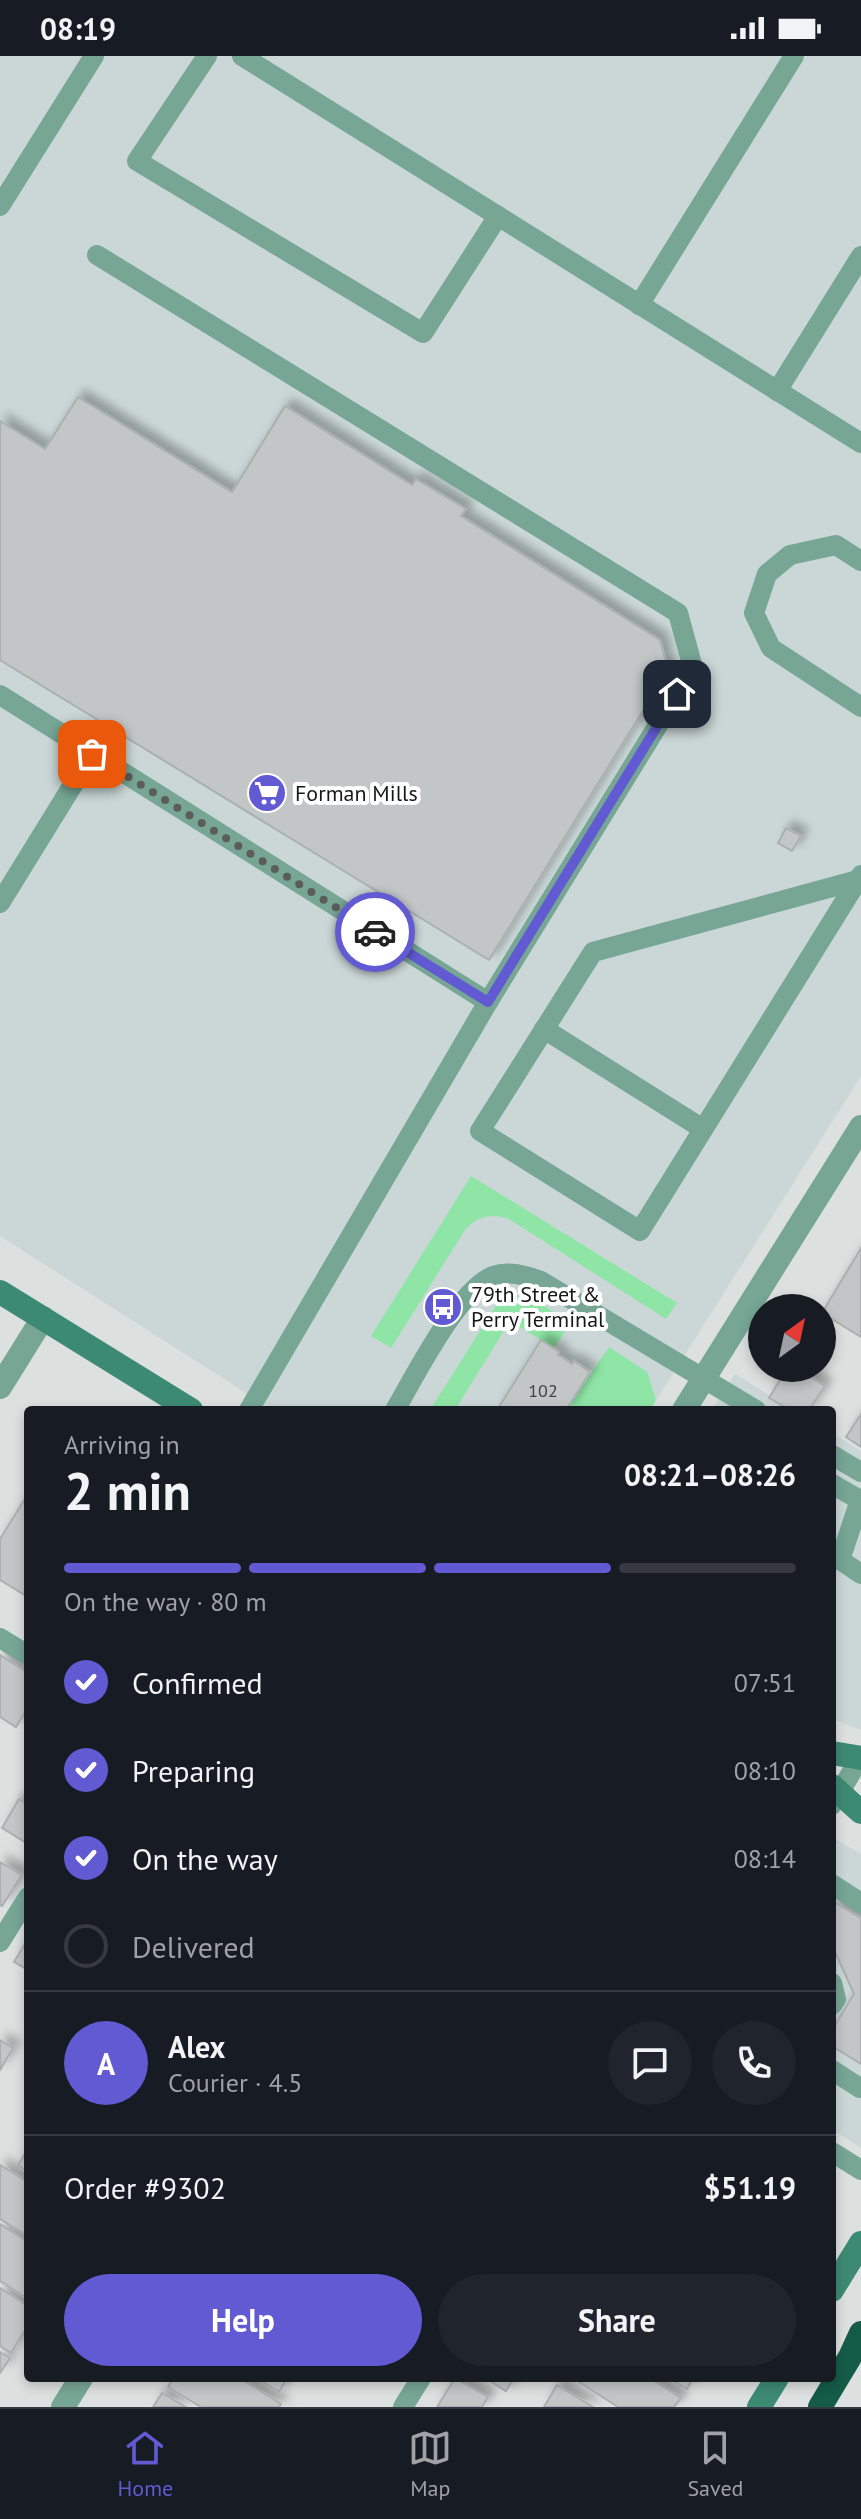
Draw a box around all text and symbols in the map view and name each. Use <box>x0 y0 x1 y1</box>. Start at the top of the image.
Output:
text: 08:19 <box>40 9 116 48</box>
pin <box>643 660 711 728</box>
icon: home <box>655 672 699 716</box>
pin <box>58 720 126 788</box>
icon: bag <box>70 732 114 776</box>
supermarket icon: Forman Mills <box>246 772 288 814</box>
place label: Forman Mills <box>295 779 418 807</box>
courier <box>335 892 415 972</box>
icon: car <box>353 910 397 954</box>
place label: 79th Street & Perry Terminal <box>471 1280 605 1333</box>
bus stop icon: 79th Street & Perry Terminal <box>422 1286 464 1328</box>
north arrow <box>748 1294 836 1382</box>
map controls <box>748 1294 836 1382</box>
house number: 102 <box>528 1379 558 1402</box>
text: Arriving in <box>64 1428 180 1461</box>
text: 08:21–08:26 <box>624 1455 796 1494</box>
text: 2 min <box>64 1457 191 1524</box>
text: On the way · 80 m <box>64 1585 267 1618</box>
icon: check <box>64 1660 108 1704</box>
text: Confirmed <box>132 1663 263 1702</box>
text: 07:51 <box>734 1666 796 1699</box>
icon: check <box>64 1748 108 1792</box>
text: Preparing <box>132 1751 255 1790</box>
text: 08:10 <box>734 1754 796 1787</box>
icon: check <box>64 1836 108 1880</box>
text: On the way <box>132 1839 278 1878</box>
text: 08:14 <box>734 1842 796 1875</box>
text: Delivered <box>132 1927 255 1966</box>
button: chat <box>608 2021 692 2105</box>
button: phone <box>712 2021 796 2105</box>
text: Alex <box>168 2027 225 2066</box>
text: A <box>97 2044 115 2083</box>
text: Courier · 4.5 <box>168 2066 302 2099</box>
text: Order #9302 <box>64 2168 226 2207</box>
text: $51.19 <box>704 2168 796 2207</box>
button: Help <box>64 2274 422 2366</box>
button: Share <box>438 2274 796 2366</box>
tab: Home <box>118 2426 173 2502</box>
tab: Map <box>408 2426 452 2502</box>
tab: Saved <box>687 2426 743 2502</box>

